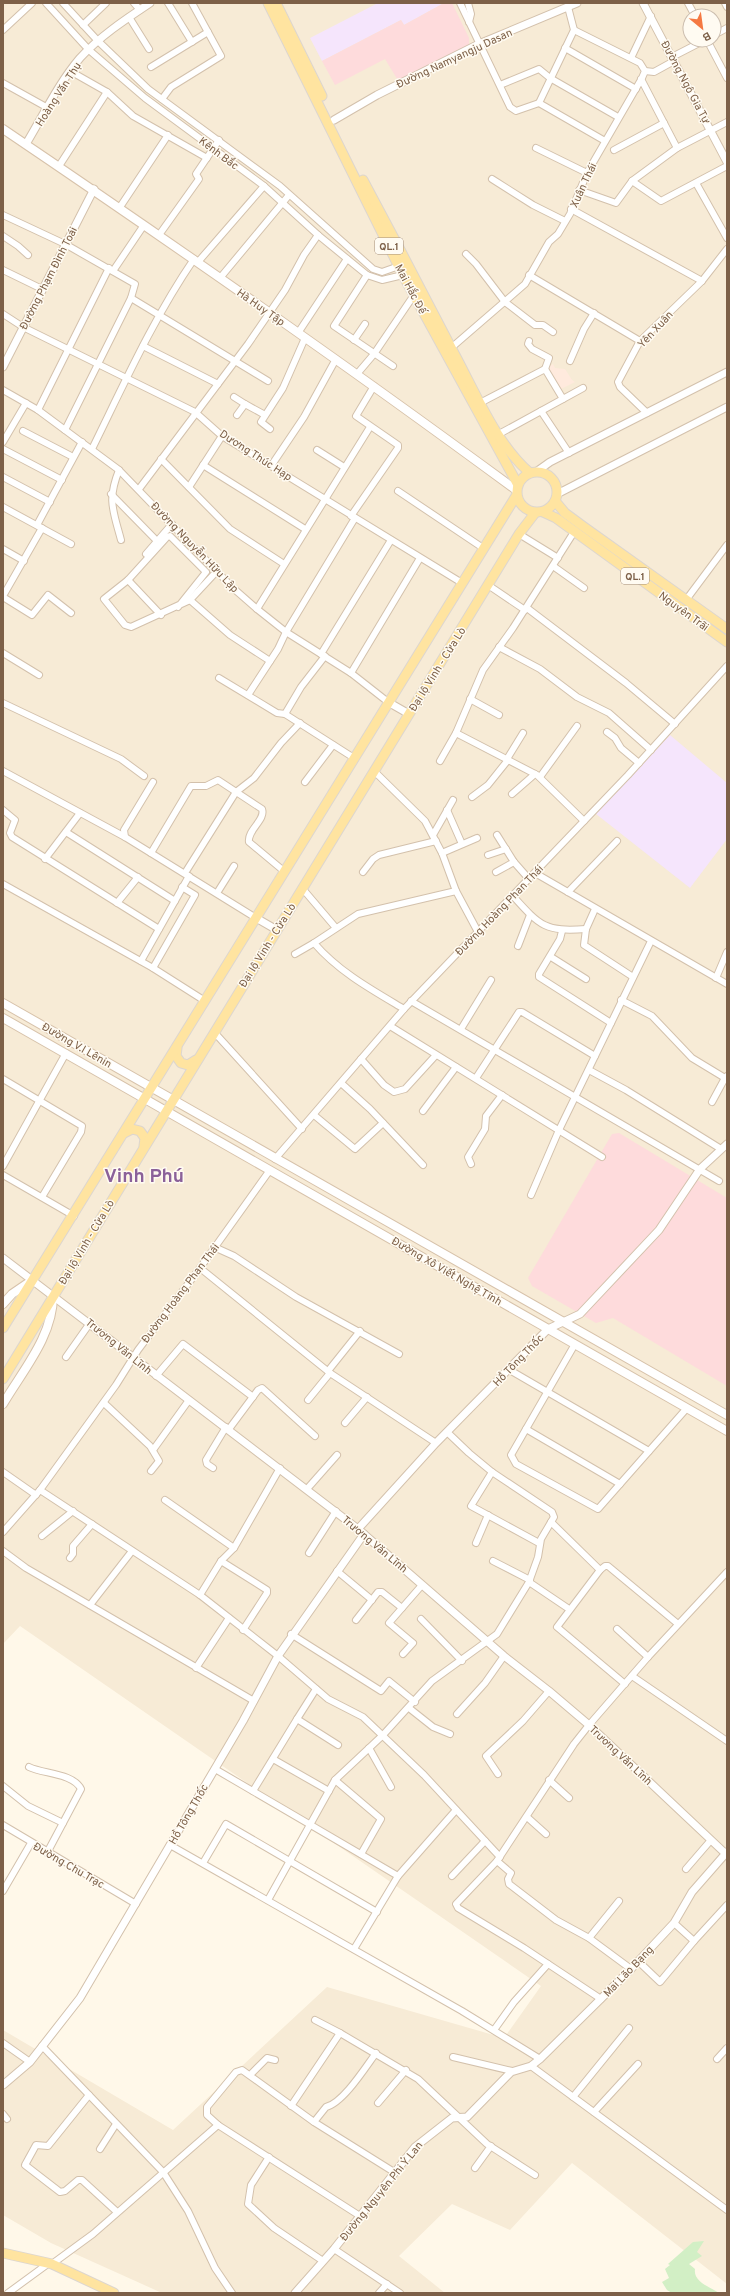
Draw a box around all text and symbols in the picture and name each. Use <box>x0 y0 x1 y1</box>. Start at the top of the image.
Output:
north arrow <box>682 8 722 48</box>
street label: Đường Namyangju Dasan <box>394 26 515 92</box>
text: B <box>700 28 713 44</box>
street label: Đường Ngô Gia Tự <box>657 38 713 127</box>
street label: Hoàng Văn Thụ <box>33 60 85 129</box>
street label: Kênh Bắc <box>196 133 242 173</box>
street label: Xuân Thái <box>567 161 600 210</box>
street label: Đường Phạm Đình Toái <box>17 225 81 332</box>
road number: QL.1 <box>375 238 403 254</box>
street label: Mai Hắc Đế <box>391 262 431 319</box>
street label: Hà Huy Tập <box>234 286 287 329</box>
street label: Yên Xuân <box>635 308 677 351</box>
street label: Dương Thúc Hạp <box>217 427 294 484</box>
street label: Đường Nguyễn Hữu Lập <box>147 499 242 596</box>
road number: QL.1 <box>621 568 649 584</box>
street label: Nguyên Trãi <box>656 589 711 635</box>
street label: Đại lộ Vinh - Cửa Lò <box>406 625 469 714</box>
street label: Đường Hoàng Phan Thái <box>453 862 547 959</box>
street label: Đại lộ Vinh - Cửa Lò <box>236 901 299 990</box>
street label: Đường V.I Lênin <box>39 1020 114 1072</box>
district label: Vinh Phú <box>104 1165 184 1189</box>
street label: Đại lộ Vinh - Cửa Lò <box>56 1197 118 1288</box>
street label: Đường Xô Viết Nghệ Tĩnh <box>389 1234 504 1309</box>
street label: Đường Hoàng Phan Thái <box>139 1241 223 1346</box>
street label: Trương Văn Lĩnh <box>82 1316 155 1378</box>
street label: Hồ Tông Thốc <box>490 1332 547 1390</box>
street label: Trương Văn Lĩnh <box>339 1513 410 1576</box>
street label: Trương Văn Lĩnh <box>586 1723 655 1789</box>
street label: Hồ Tông Thốc <box>166 1782 212 1847</box>
street label: Đường Chu Trạc <box>30 1840 107 1892</box>
street label: Mai Lão Bạng <box>601 1943 657 2000</box>
street label: Đường Nguyên Phi Ỷ Lan <box>337 2138 426 2244</box>

